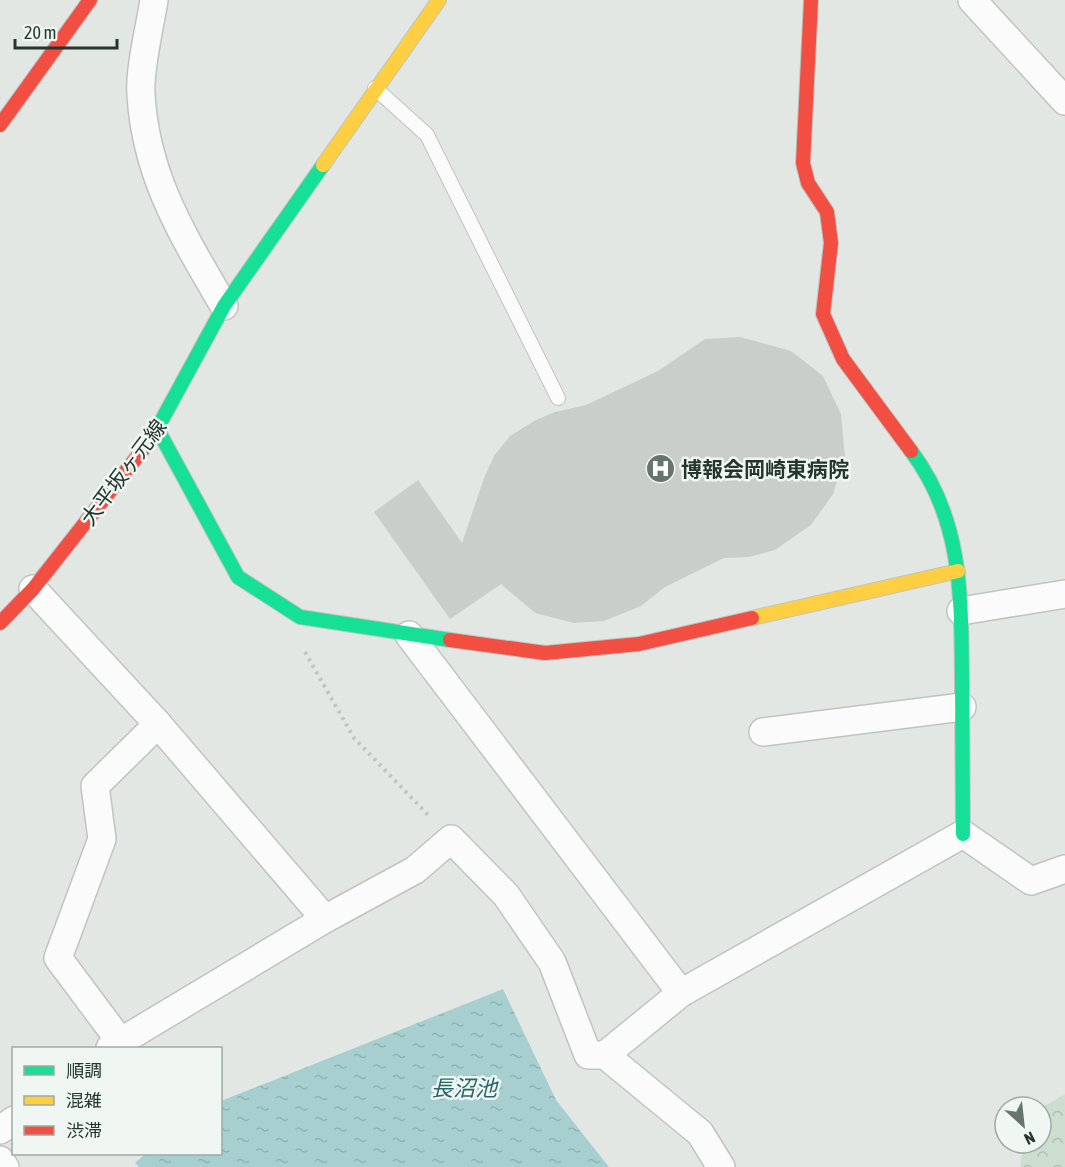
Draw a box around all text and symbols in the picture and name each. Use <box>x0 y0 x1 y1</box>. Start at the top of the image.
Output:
scale bar <box>15 12 117 50</box>
text: 20 m <box>24 22 56 43</box>
street label: 大平坂ヶ元線 <box>76 414 170 530</box>
hospital icon: 博報会岡崎東病院 <box>644 453 676 485</box>
place label: 博報会岡崎東病院 <box>681 457 849 481</box>
legend <box>12 1047 222 1155</box>
text: 順調 <box>66 1060 102 1081</box>
water label: 長沼池 <box>431 1075 499 1101</box>
text: 混雑 <box>66 1090 102 1111</box>
north arrow <box>993 1095 1053 1155</box>
text: 渋滞 <box>66 1120 102 1141</box>
text: N <box>1022 1128 1038 1149</box>

